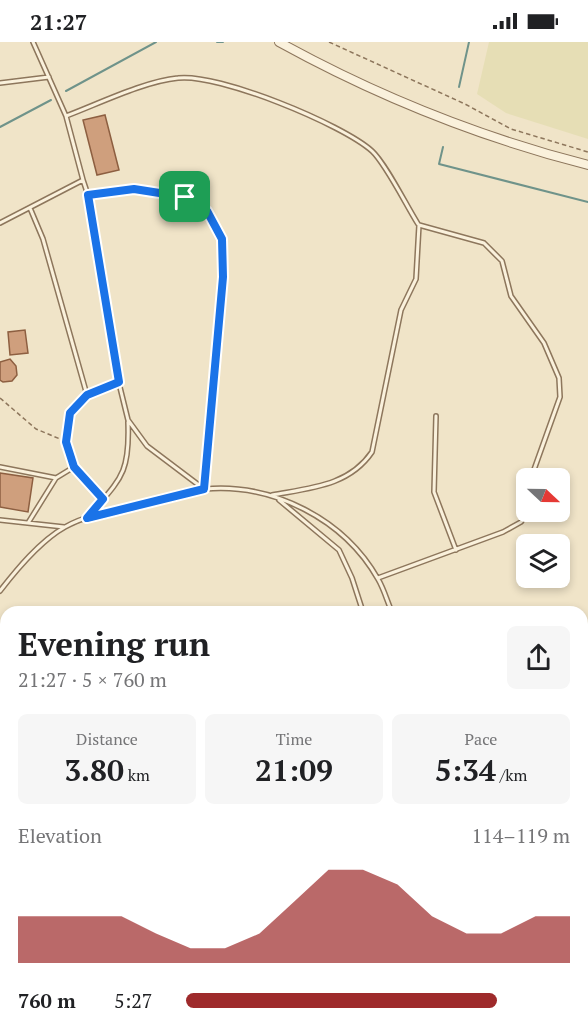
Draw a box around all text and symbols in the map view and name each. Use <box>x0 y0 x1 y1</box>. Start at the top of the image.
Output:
text: 21:27 <box>30 7 87 36</box>
pin <box>159 171 210 222</box>
icon: arrive <box>168 180 201 213</box>
north arrow <box>516 468 570 522</box>
map controls <box>516 468 570 588</box>
button: layers <box>516 534 570 588</box>
text: Evening run <box>18 622 210 665</box>
button: share <box>507 626 570 689</box>
text: 21:27 · 5 × 760 m <box>18 666 167 693</box>
text: Distance <box>76 728 138 750</box>
text: Time <box>276 728 312 750</box>
text: Pace <box>465 728 497 750</box>
text: 3.80 <box>64 750 124 790</box>
text: 21:09 <box>255 750 333 790</box>
text: 5:34 <box>435 750 496 790</box>
text: km <box>124 764 150 786</box>
text: /km <box>496 764 527 786</box>
text: Elevation <box>18 822 102 849</box>
text: 114–119 m <box>471 822 570 849</box>
text: 760 m <box>18 987 76 1014</box>
text: 5:27 <box>114 987 153 1014</box>

